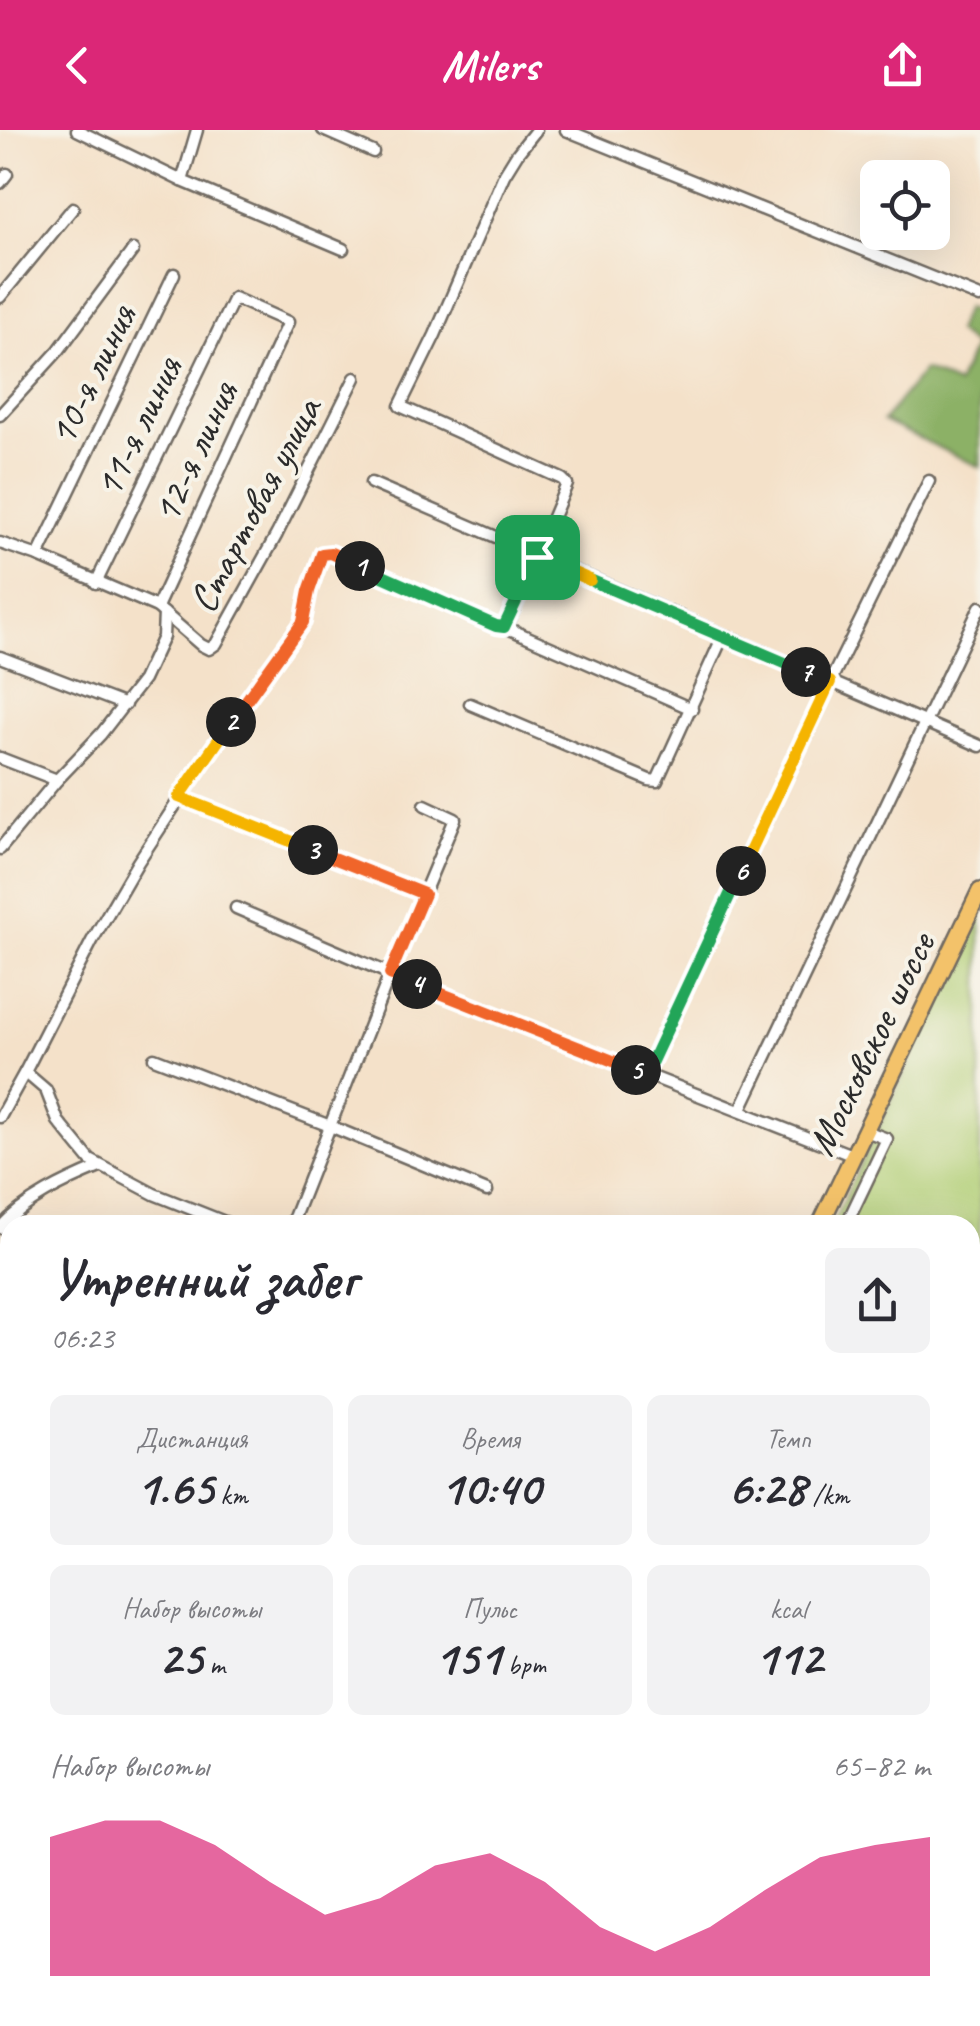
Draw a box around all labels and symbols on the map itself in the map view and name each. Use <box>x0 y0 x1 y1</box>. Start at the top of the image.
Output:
street label: 10-я линия <box>37 295 148 453</box>
street label: 11-я линия <box>83 347 194 505</box>
street label: 12-я линия <box>141 372 250 531</box>
street label: Стартовая улица <box>178 387 334 621</box>
pin <box>495 515 580 600</box>
pin: 1 <box>335 541 385 591</box>
pin: 7 <box>781 647 831 697</box>
pin: 2 <box>206 697 256 747</box>
pin: 3 <box>288 825 338 875</box>
pin: 6 <box>716 846 766 896</box>
street label: Московское шоссе <box>796 922 948 1163</box>
pin: 4 <box>392 959 442 1009</box>
pin: 5 <box>611 1045 661 1095</box>

